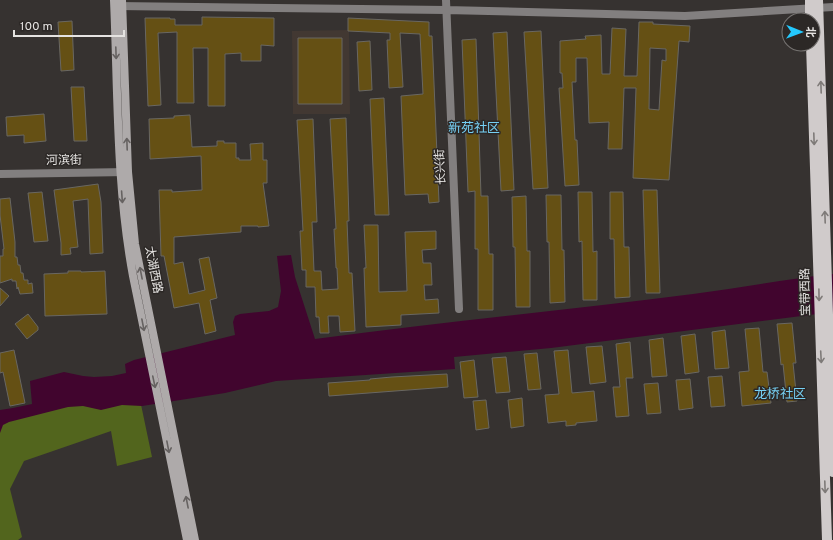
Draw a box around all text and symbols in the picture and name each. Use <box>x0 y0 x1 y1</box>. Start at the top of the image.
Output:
scale bar <box>14 12 124 38</box>
north arrow <box>781 12 821 52</box>
text: 100 m <box>20 19 53 35</box>
text: 北 <box>803 27 817 38</box>
one-way arrow <box>112 46 119 59</box>
one-way arrow <box>817 81 825 94</box>
district label: 新苑社区 <box>448 121 500 137</box>
one-way arrow <box>811 132 818 145</box>
one-way arrow <box>124 138 131 151</box>
street label: 长兴街 <box>432 149 450 185</box>
street label: 河滨街 <box>46 153 82 169</box>
one-way arrow <box>118 190 125 203</box>
one-way arrow <box>822 211 829 224</box>
street label: 太湖西路 <box>141 245 165 295</box>
one-way arrow <box>137 267 145 280</box>
street label: 宝带西路 <box>798 268 814 316</box>
one-way arrow <box>815 288 823 301</box>
one-way arrow <box>139 318 147 331</box>
one-way arrow <box>818 350 825 363</box>
one-way arrow <box>151 375 159 388</box>
district label: 龙桥社区 <box>754 386 806 403</box>
one-way arrow <box>164 440 172 453</box>
one-way arrow <box>821 480 829 493</box>
one-way arrow <box>183 496 191 509</box>

